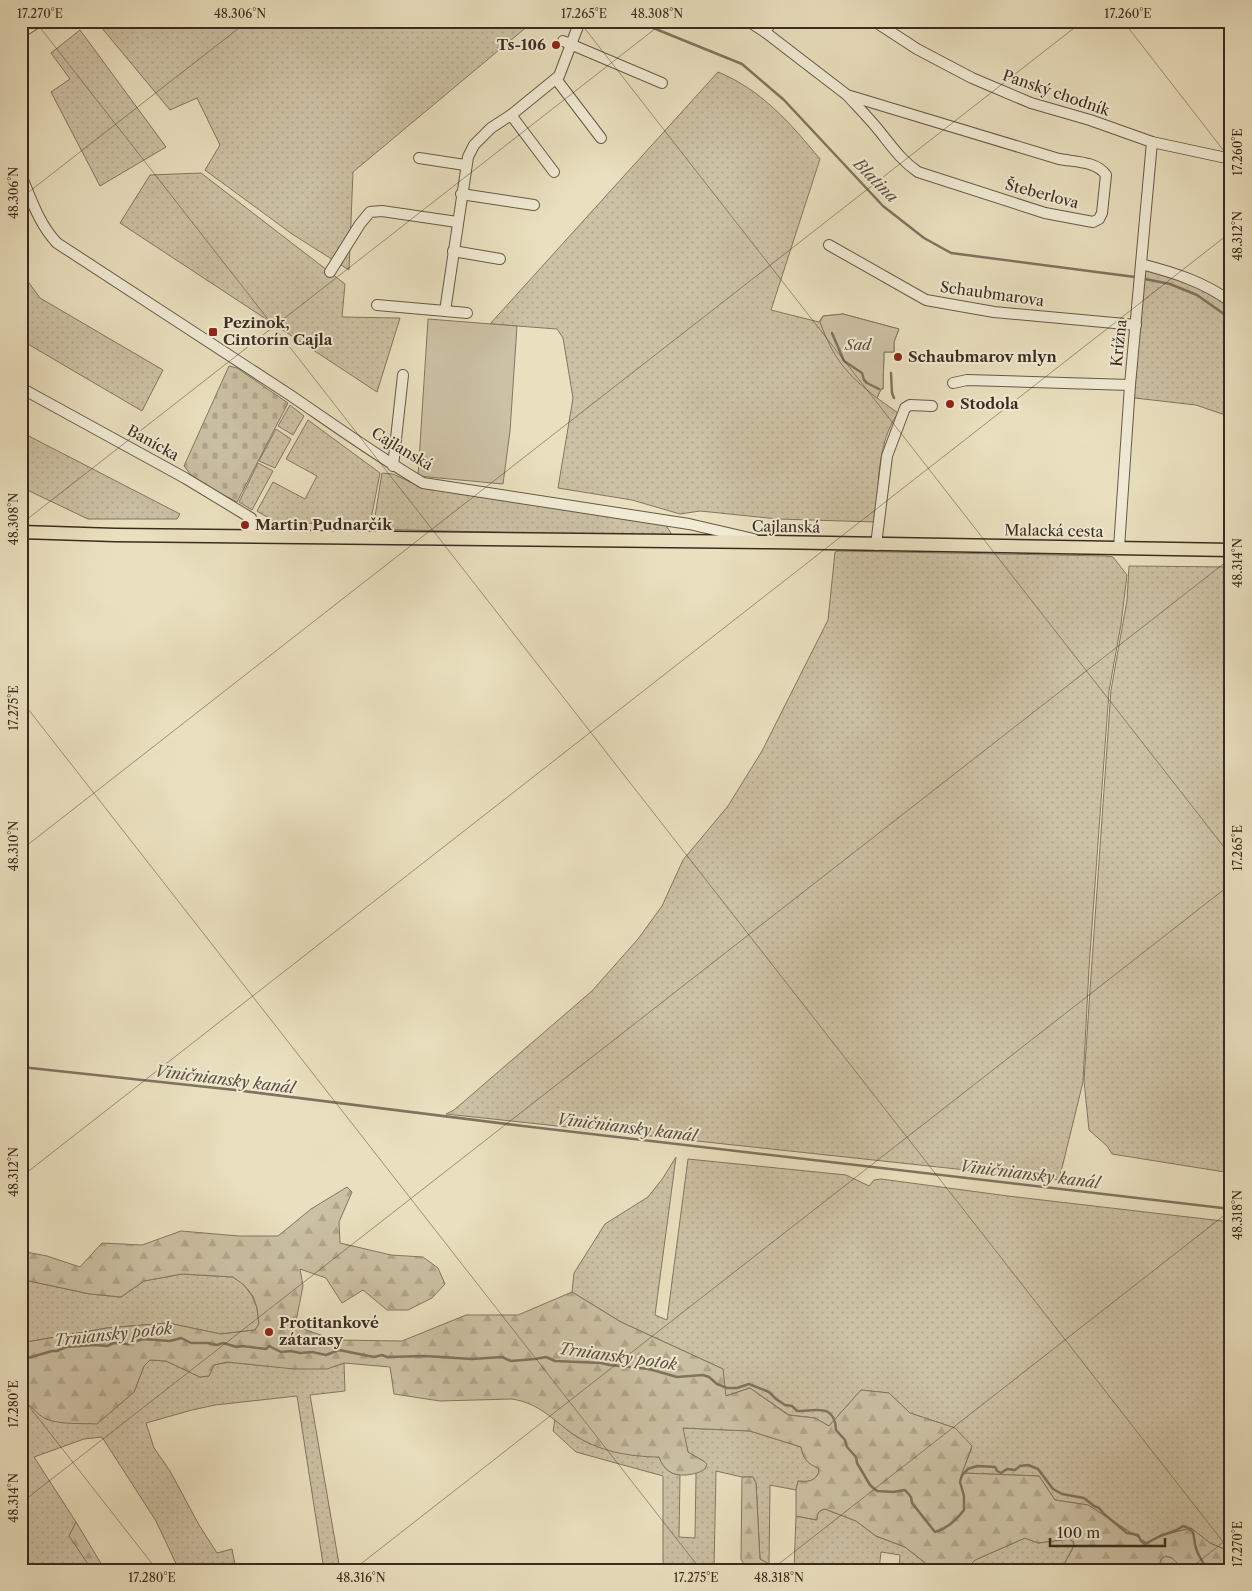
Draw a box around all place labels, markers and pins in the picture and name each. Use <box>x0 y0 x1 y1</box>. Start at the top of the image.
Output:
place label: Ts-106 <box>497 35 546 54</box>
marker: Ts-106 <box>550 39 562 51</box>
place label: Pezinok, Cintorín Cajla <box>223 313 333 349</box>
marker: Pezinok, Cintorín Cajla <box>207 326 219 338</box>
place label: Schaubmarov mlyn <box>908 347 1057 366</box>
marker: Schaubmarov mlyn <box>892 351 904 363</box>
place label: Stodola <box>960 394 1019 413</box>
marker: Stodola <box>944 398 956 410</box>
place label: Martin Pudnarčík <box>255 515 393 534</box>
marker: Martin Pudnarčík <box>239 519 251 531</box>
place label: Protitankové zátarasy <box>279 1313 379 1349</box>
marker: Protitankové zátarasy <box>263 1326 275 1338</box>

